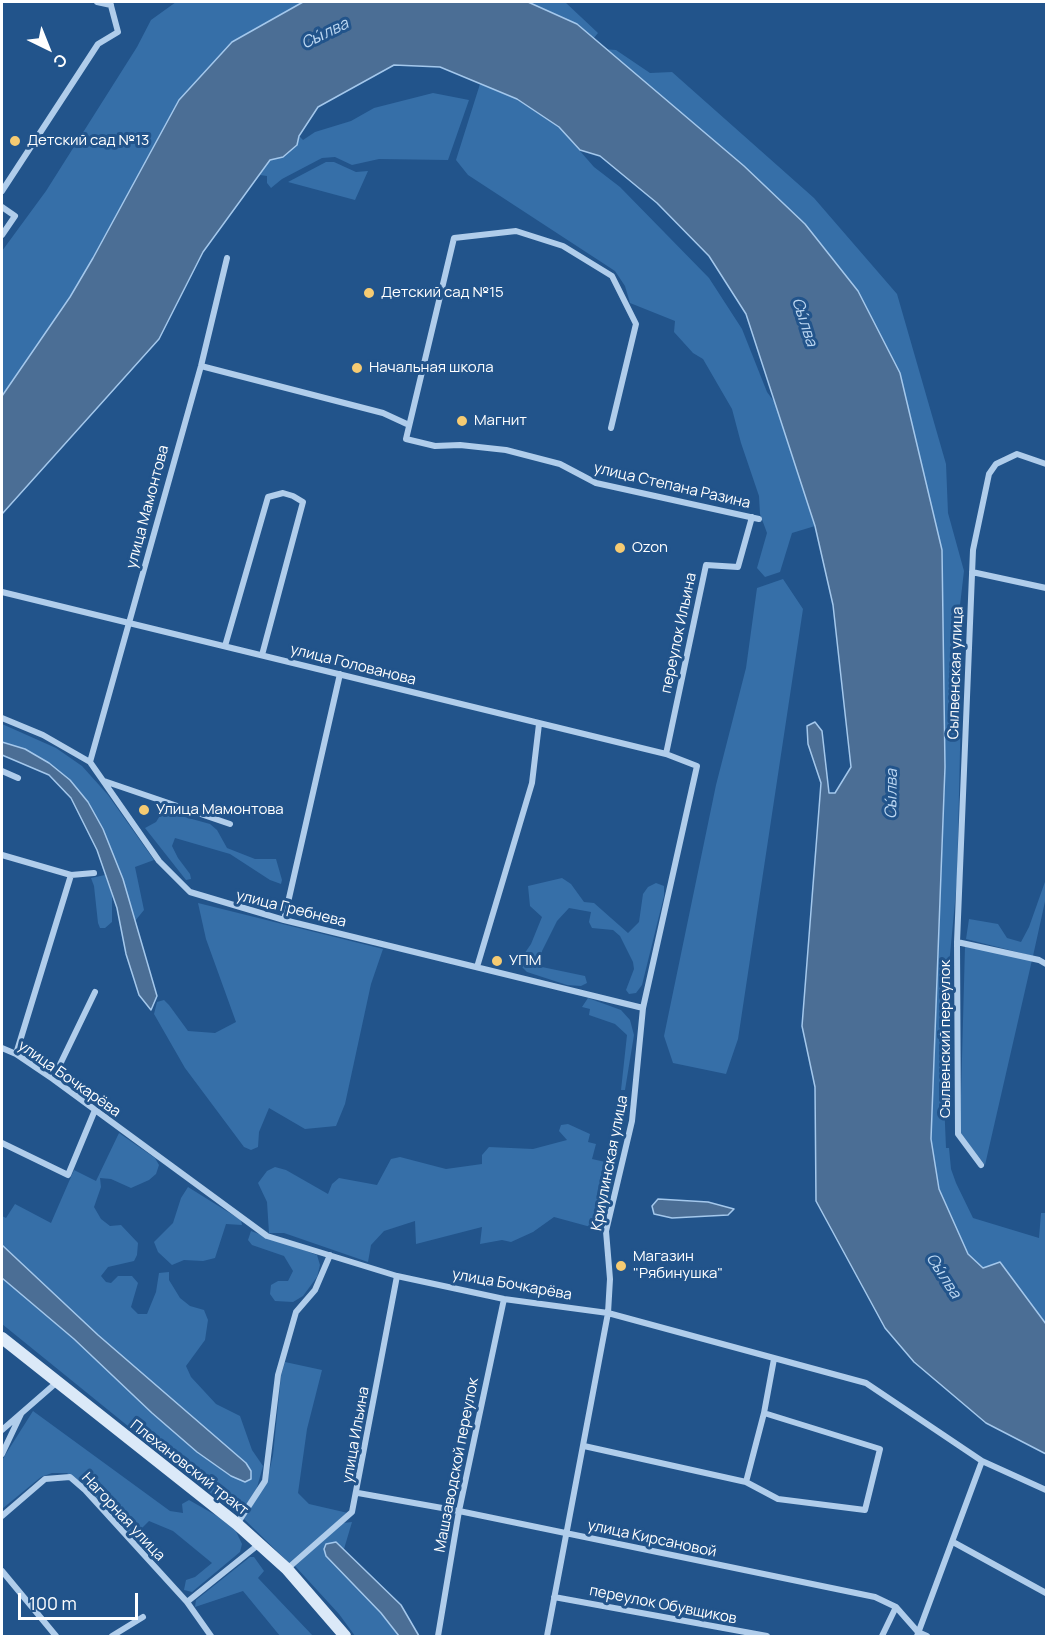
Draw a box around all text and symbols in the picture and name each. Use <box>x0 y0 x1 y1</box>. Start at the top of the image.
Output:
water label: Сы́лва <box>298 14 352 54</box>
north arrow <box>18 18 78 78</box>
text: С <box>48 49 72 73</box>
place label: Детский сад №13 <box>27 132 149 150</box>
marker: Детский сад №13 <box>8 134 22 148</box>
place label: Детский сад №15 <box>381 284 504 302</box>
marker: Детский сад №15 <box>362 286 376 300</box>
water label: Сы́лва <box>787 295 821 349</box>
place label: Начальная школа <box>369 359 494 377</box>
marker: Начальная школа <box>350 361 364 375</box>
place label: Магнит <box>474 412 527 430</box>
marker: Магнит <box>455 414 469 428</box>
street label: улица Мамонтова <box>123 443 173 571</box>
street label: улица Степана Разина <box>592 459 752 513</box>
place label: Ozon <box>632 539 668 557</box>
marker: Ozon <box>613 541 627 555</box>
street label: переулок Ильина <box>657 571 701 695</box>
street label: Сылвенская улица <box>945 606 967 740</box>
street label: улица Голованова <box>288 641 418 689</box>
water label: Сы́лва <box>882 769 902 819</box>
place label: Улица Мамонтова <box>156 801 284 819</box>
marker: Улица Мамонтова <box>137 803 151 817</box>
street label: улица Гребнева <box>234 887 348 931</box>
place label: УПМ <box>509 952 541 970</box>
marker: УПМ <box>490 954 504 968</box>
street label: Сылвенский переулок <box>937 960 955 1118</box>
street label: улица Бочкарёва <box>14 1037 124 1121</box>
street label: Криулинская улица <box>588 1094 632 1232</box>
place label: Магазин "Рябинушка" <box>633 1248 723 1283</box>
water label: Сы́лва <box>921 1250 965 1302</box>
marker: Магазин "Рябинушка" <box>614 1259 628 1273</box>
street label: улица Бочкарёва <box>451 1266 573 1304</box>
street label: Машзаводской переулок <box>431 1376 483 1554</box>
street label: улица Ильина <box>339 1385 373 1485</box>
street label: Плехановский тракт <box>126 1416 252 1520</box>
street label: Нагорная улица <box>78 1469 168 1565</box>
street label: улица Кирсановой <box>586 1517 718 1561</box>
scale bar <box>21 1581 141 1619</box>
street label: переулок Обувщиков <box>588 1582 738 1628</box>
text: 100 m <box>29 1591 77 1615</box>

